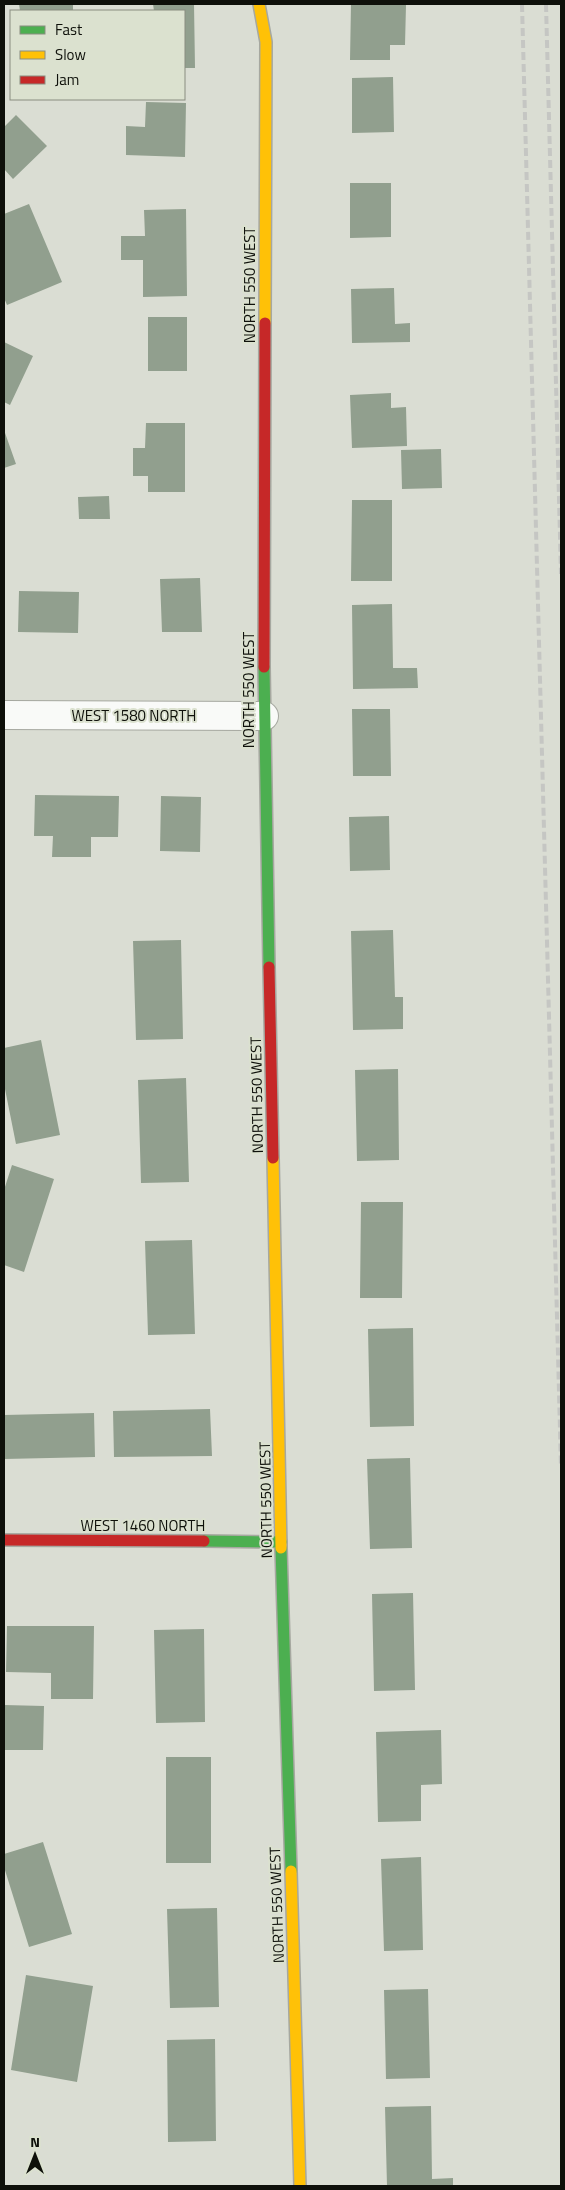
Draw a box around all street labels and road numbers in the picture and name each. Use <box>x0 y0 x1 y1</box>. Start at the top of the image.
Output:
street label: NORTH 550 WEST <box>238 227 261 343</box>
street label: NORTH 550 WEST <box>237 632 260 748</box>
street label: WEST 1580 NORTH <box>72 704 196 727</box>
street label: NORTH 550 WEST <box>244 1036 269 1153</box>
street label: NORTH 550 WEST <box>253 1441 278 1558</box>
street label: WEST 1460 NORTH <box>81 1514 205 1537</box>
street label: NORTH 550 WEST <box>263 1846 290 1964</box>

